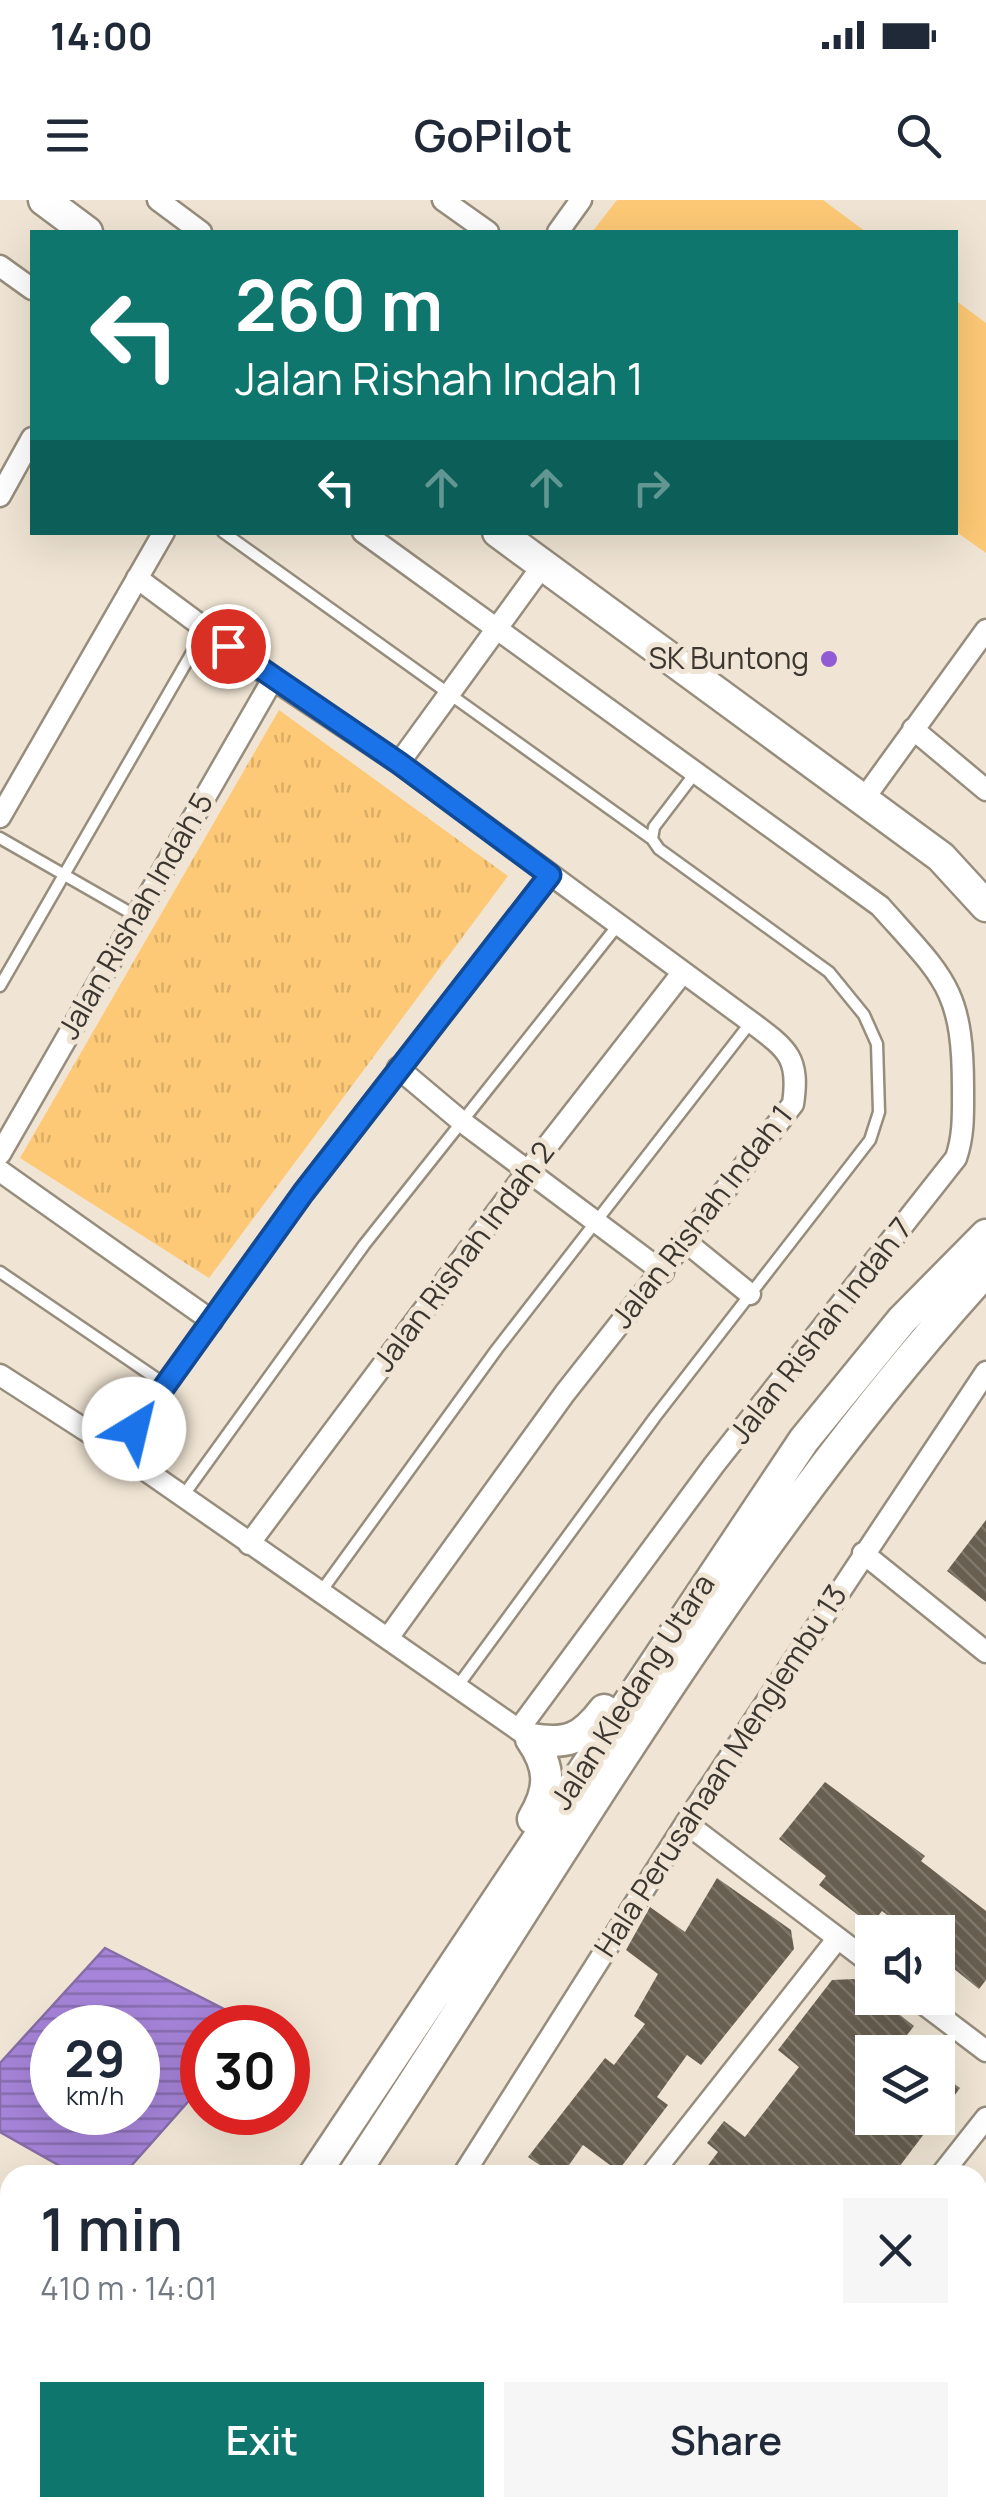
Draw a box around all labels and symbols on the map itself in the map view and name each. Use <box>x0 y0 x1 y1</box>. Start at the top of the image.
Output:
pin <box>186 604 271 689</box>
place label: SK Buntong <box>649 637 809 678</box>
marker: SK Buntong <box>818 648 840 670</box>
street label: Jalan Rishah Indah 5 <box>47 784 222 1046</box>
street label: Jalan Rishah Indah 1 <box>601 1096 801 1336</box>
street label: Jalan Rishah Indah 2 <box>363 1133 563 1379</box>
street label: Jalan Rishah Indah 7 <box>719 1209 921 1451</box>
position arrow <box>82 1377 186 1481</box>
street label: Jalan Kledang Utara <box>540 1566 723 1817</box>
street label: Hala Perusahaan Menglembu 13 <box>584 1576 856 1964</box>
speed limit sign: 30 <box>180 2005 310 2135</box>

